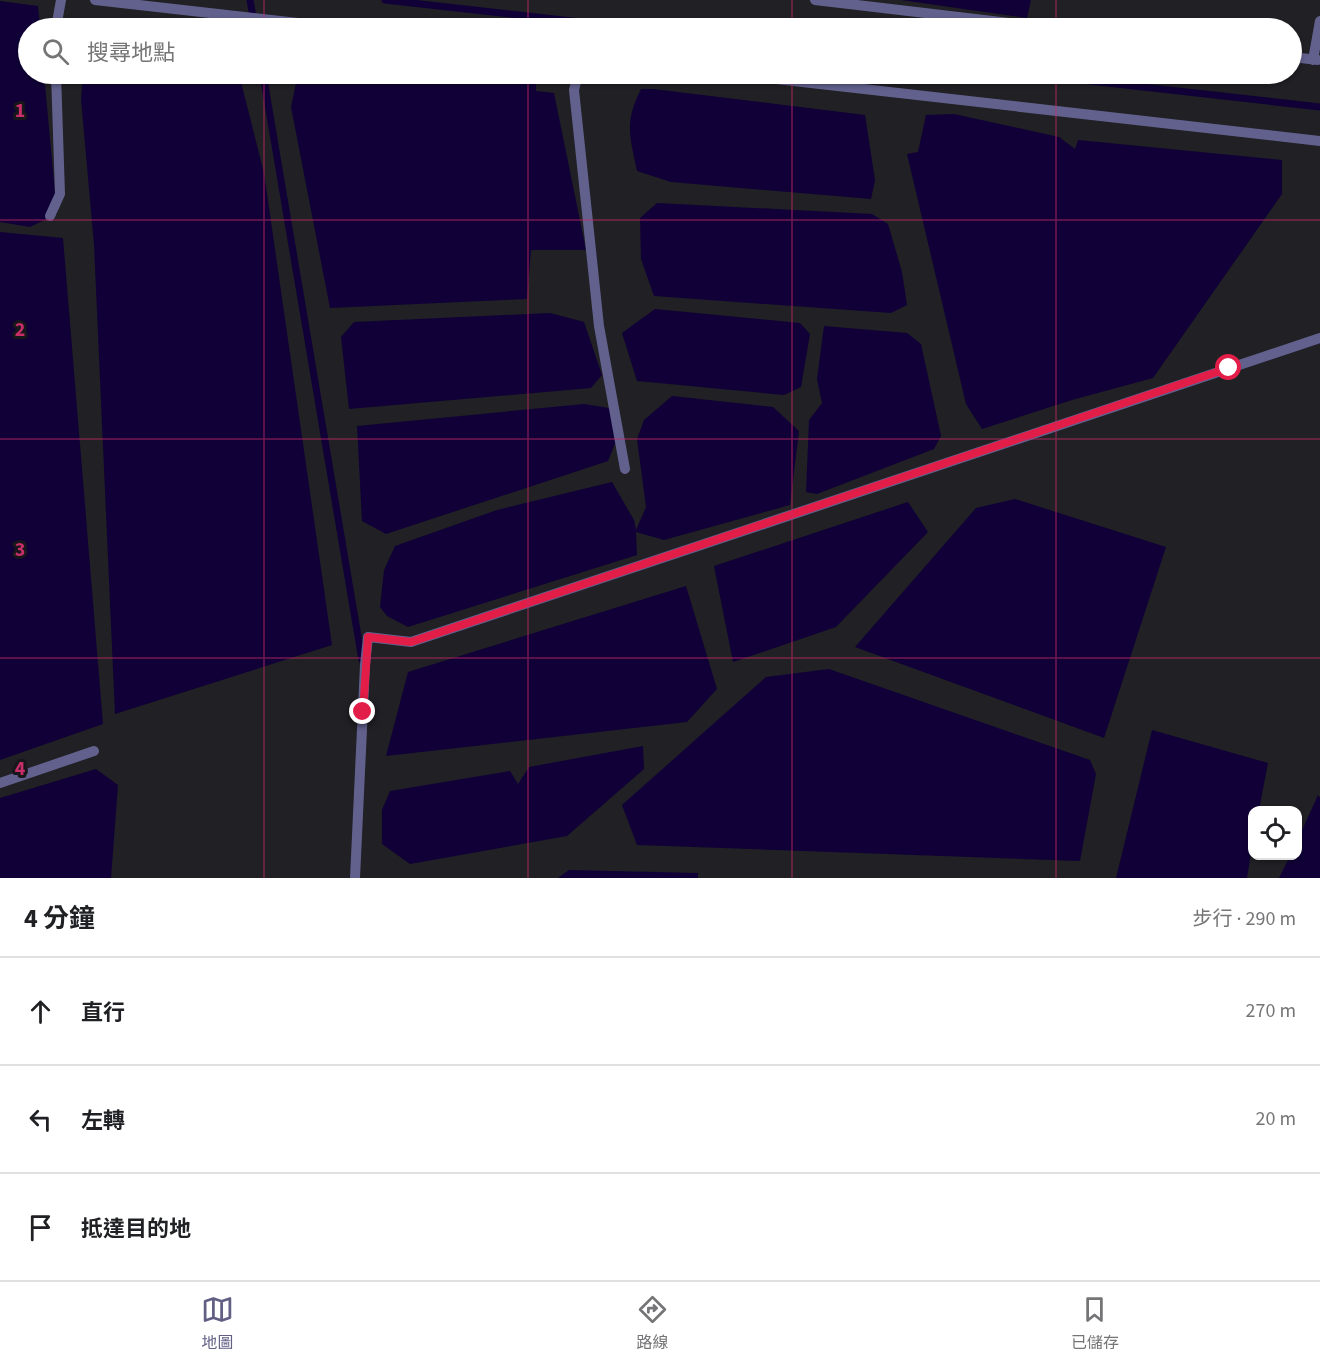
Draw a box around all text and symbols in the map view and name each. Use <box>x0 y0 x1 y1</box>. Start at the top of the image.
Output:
search box <box>18 18 1302 84</box>
icon: search <box>39 35 72 68</box>
text: 搜尋地點 <box>87 37 175 69</box>
text: 1 <box>15 97 25 125</box>
text: 2 <box>15 316 25 344</box>
route start <box>1215 354 1241 380</box>
text: 3 <box>15 536 25 564</box>
route end <box>349 698 375 724</box>
text: 4 <box>15 755 26 783</box>
map controls <box>1248 806 1302 860</box>
button: locate <box>1248 806 1302 860</box>
text: 4 分鐘 <box>24 900 95 937</box>
text: 步行 · 290 m <box>1193 905 1296 933</box>
icon: ahead <box>24 995 57 1028</box>
text: 直行 <box>81 997 125 1029</box>
text: 270 m <box>1246 997 1296 1025</box>
icon: left <box>24 1103 57 1136</box>
text: 左轉 <box>81 1105 125 1137</box>
text: 20 m <box>1256 1105 1296 1133</box>
icon: arrive <box>24 1211 57 1244</box>
text: 抵達目的地 <box>81 1213 191 1245</box>
tab: 地圖 <box>201 1293 234 1354</box>
tab: 路線 <box>636 1293 669 1354</box>
tab: 已儲存 <box>1071 1293 1119 1354</box>

